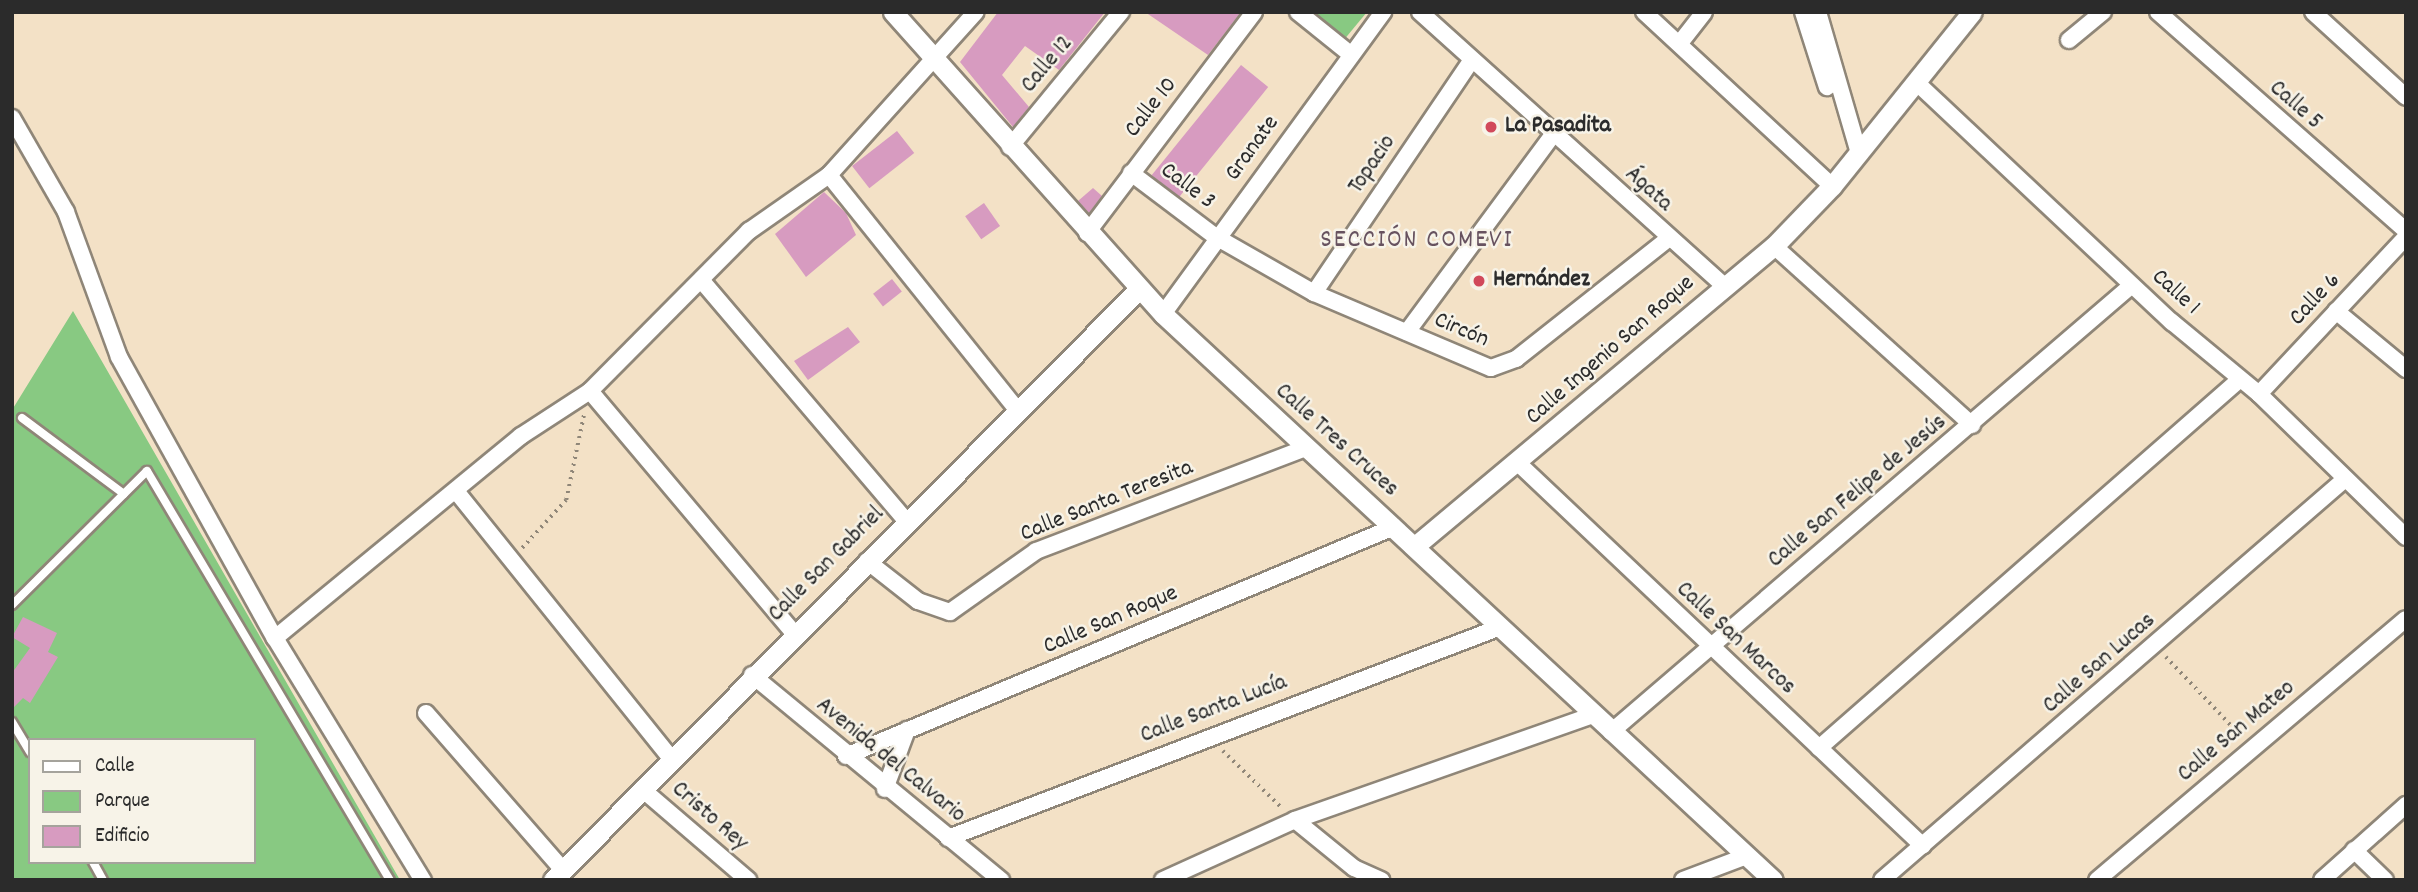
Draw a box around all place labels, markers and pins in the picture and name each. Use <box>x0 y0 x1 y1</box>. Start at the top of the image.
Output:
place label: La Pasadita <box>1505 113 1611 141</box>
marker: La Pasadita <box>1483 119 1499 135</box>
place label: Hernández <box>1493 267 1590 295</box>
marker: Hernández <box>1471 273 1487 289</box>

